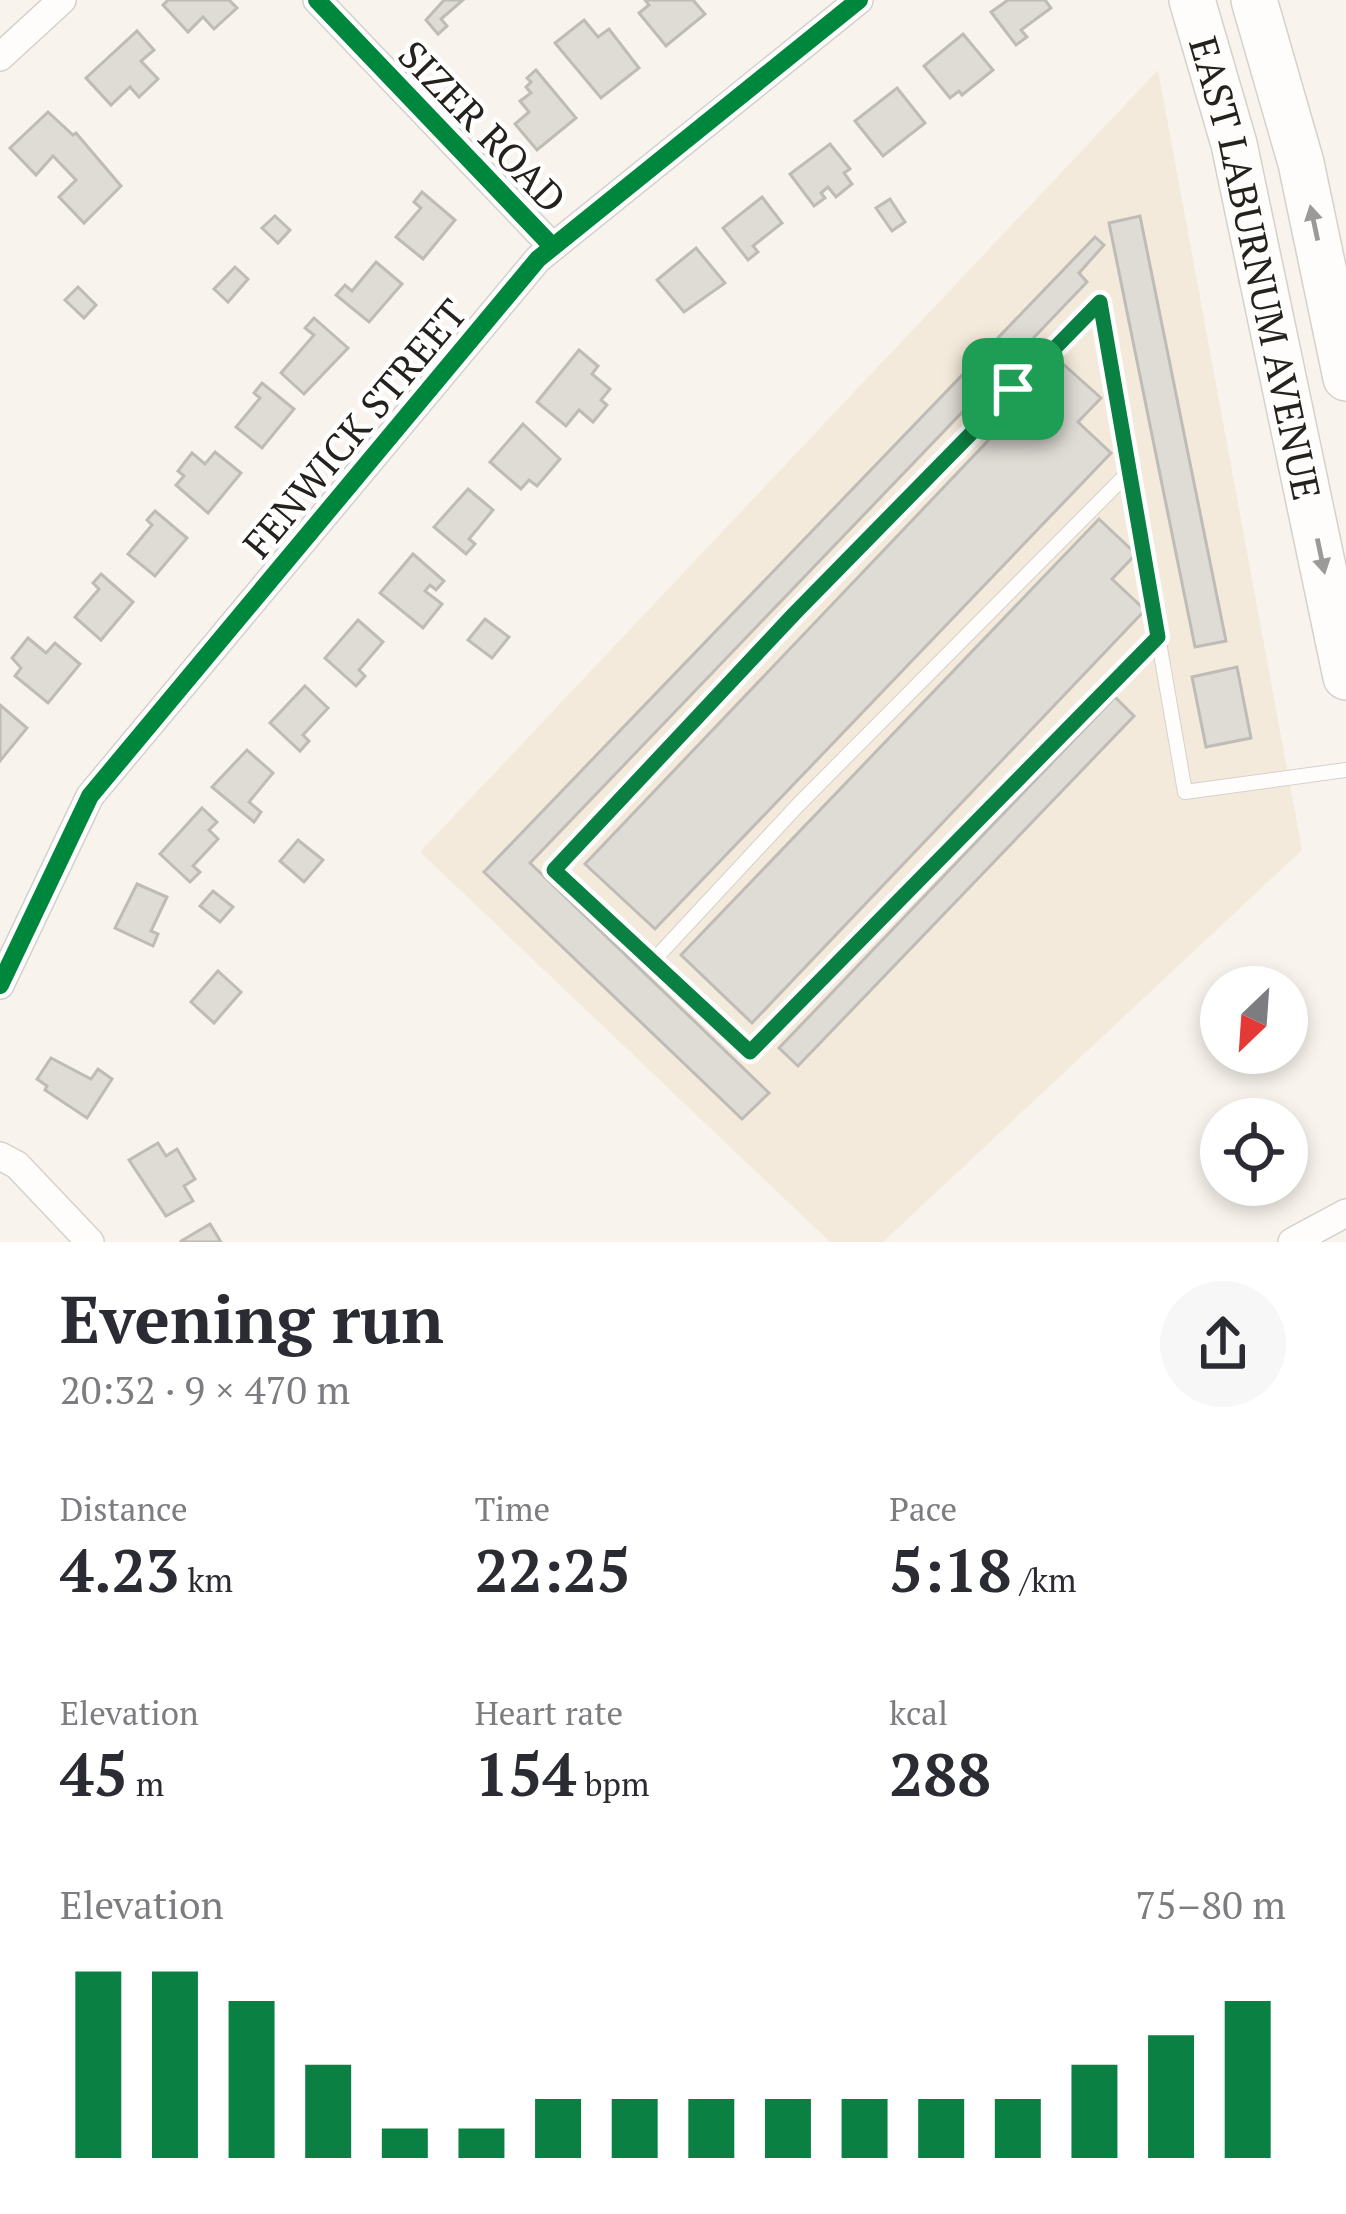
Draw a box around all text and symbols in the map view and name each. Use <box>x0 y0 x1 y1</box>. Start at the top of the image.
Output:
street label: SIZER ROAD <box>388 29 578 223</box>
street label: EAST LABURNUM AVENUE <box>1178 30 1334 505</box>
one-way arrow <box>1303 203 1322 241</box>
street label: FENWICK STREET <box>231 288 477 568</box>
pin <box>962 338 1064 440</box>
icon: arrive <box>980 356 1046 422</box>
one-way arrow <box>1312 538 1331 576</box>
north arrow <box>1200 966 1308 1074</box>
map controls <box>1200 966 1308 1206</box>
button: locate <box>1200 1098 1308 1206</box>
text: Evening run <box>60 1274 444 1362</box>
button: share <box>1160 1281 1286 1407</box>
text: 20:32 · 9 × 470 m <box>60 1363 350 1415</box>
text: Distance <box>60 1487 187 1530</box>
text: Time <box>475 1487 550 1530</box>
text: Pace <box>889 1487 957 1530</box>
text: 4.23 <box>60 1530 179 1609</box>
text: 22:25 <box>475 1530 631 1609</box>
text: 5:18 <box>889 1530 1012 1609</box>
text: km <box>179 1558 233 1601</box>
text: /km <box>1012 1558 1077 1601</box>
text: Elevation <box>60 1691 199 1734</box>
text: Heart rate <box>475 1691 623 1734</box>
text: kcal <box>889 1691 948 1734</box>
text: 45 <box>60 1734 128 1813</box>
text: 154 <box>475 1734 576 1813</box>
text: 288 <box>889 1734 991 1813</box>
text: m <box>128 1762 164 1805</box>
text: bpm <box>576 1762 650 1805</box>
text: Elevation <box>60 1878 224 1930</box>
text: 75–80 m <box>1135 1878 1286 1930</box>

